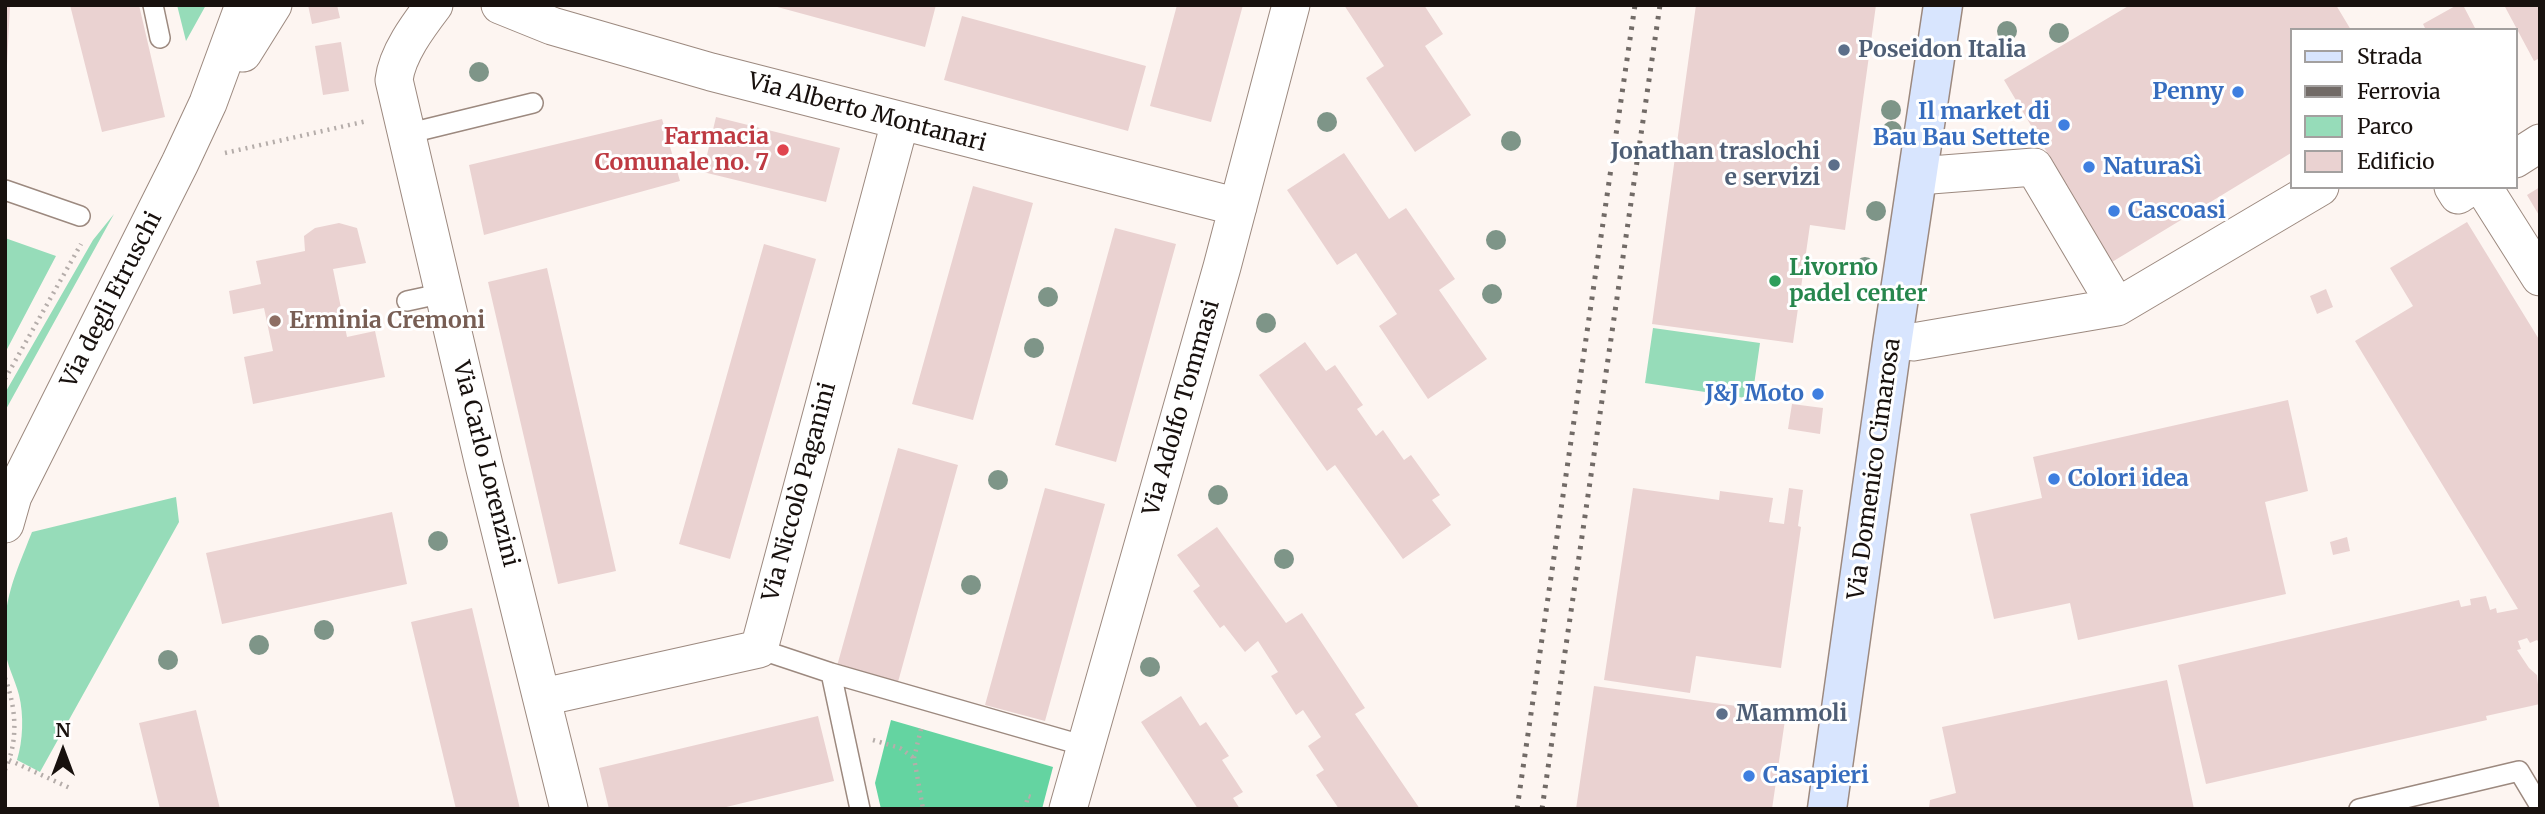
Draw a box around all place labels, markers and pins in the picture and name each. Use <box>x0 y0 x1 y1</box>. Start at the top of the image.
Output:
place label: Poseidon Italia <box>1858 36 2026 64</box>
marker: Poseidon Italia <box>1836 42 1852 58</box>
place label: Penny <box>2152 78 2224 106</box>
marker: Penny <box>2230 84 2246 100</box>
place label: Il market di Bau Bau Settete <box>1873 98 2050 152</box>
marker: Il market di Bau Bau Settete <box>2056 117 2072 133</box>
place label: Farmacia Comunale no. 7 <box>595 123 769 177</box>
place label: Jonathan traslochi e servizi <box>1611 138 1820 192</box>
marker: Farmacia Comunale no. 7 <box>775 142 791 158</box>
place label: NaturaSì <box>2103 153 2202 181</box>
marker: Jonathan traslochi e servizi <box>1826 157 1842 173</box>
marker: NaturaSì <box>2081 159 2097 175</box>
place label: Cascoasi <box>2128 197 2226 225</box>
marker: Cascoasi <box>2106 203 2122 219</box>
place label: Livorno padel center <box>1789 254 1927 308</box>
marker: Livorno padel center <box>1767 273 1783 289</box>
place label: Erminia Cremoni <box>289 307 485 335</box>
marker: Erminia Cremoni <box>267 313 283 329</box>
place label: J&J Moto <box>1705 380 1804 408</box>
marker: J&J Moto <box>1810 386 1826 402</box>
place label: Colori idea <box>2068 465 2189 493</box>
marker: Colori idea <box>2046 471 2062 487</box>
place label: Mammoli <box>1736 700 1847 728</box>
marker: Mammoli <box>1714 706 1730 722</box>
place label: Casapieri <box>1763 762 1869 790</box>
marker: Casapieri <box>1741 768 1757 784</box>

